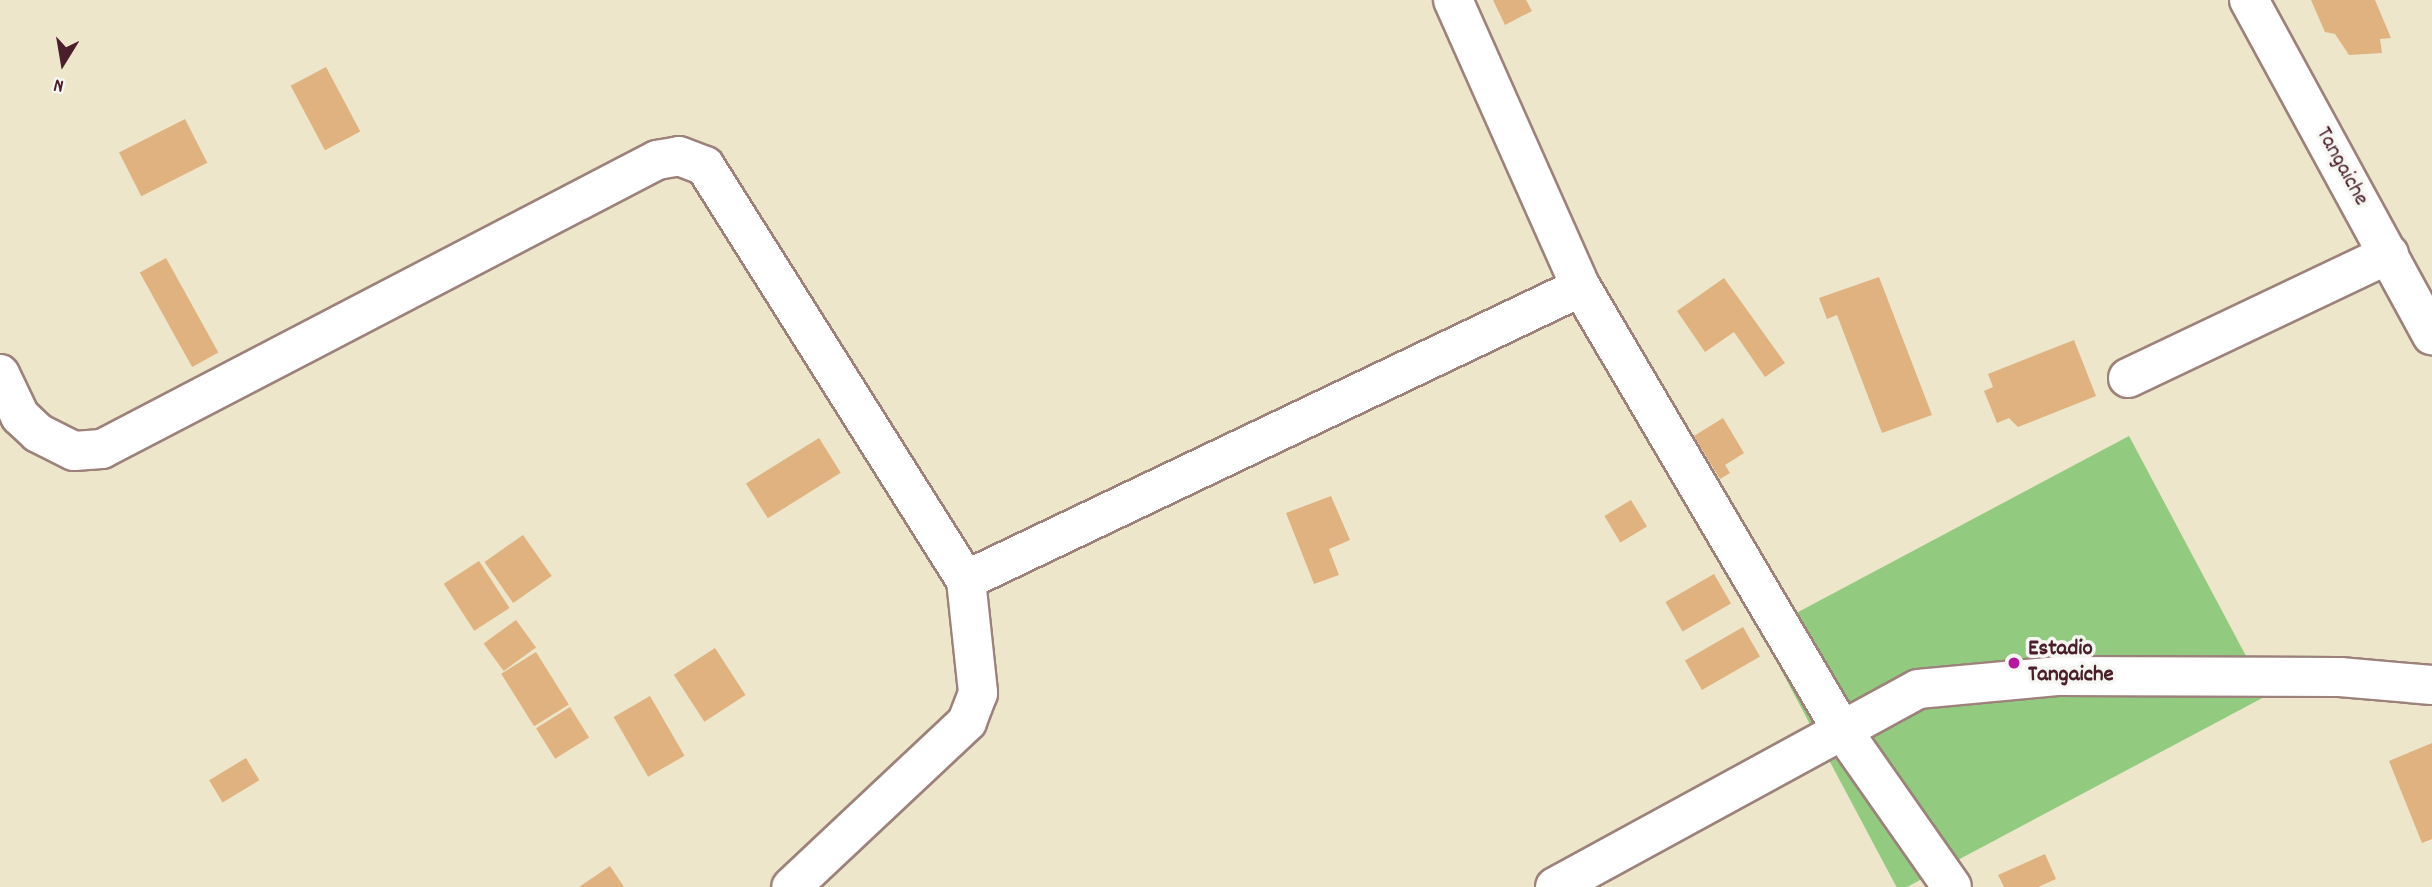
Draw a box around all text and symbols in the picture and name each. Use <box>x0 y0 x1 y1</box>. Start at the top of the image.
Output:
north arrow <box>28 28 98 98</box>
text: N <box>52 70 66 98</box>
street label: Tangaiche <box>2308 123 2374 211</box>
place label: Estadio Tangaiche <box>2028 636 2114 690</box>
marker: Estadio Tangaiche <box>2006 655 2022 671</box>

